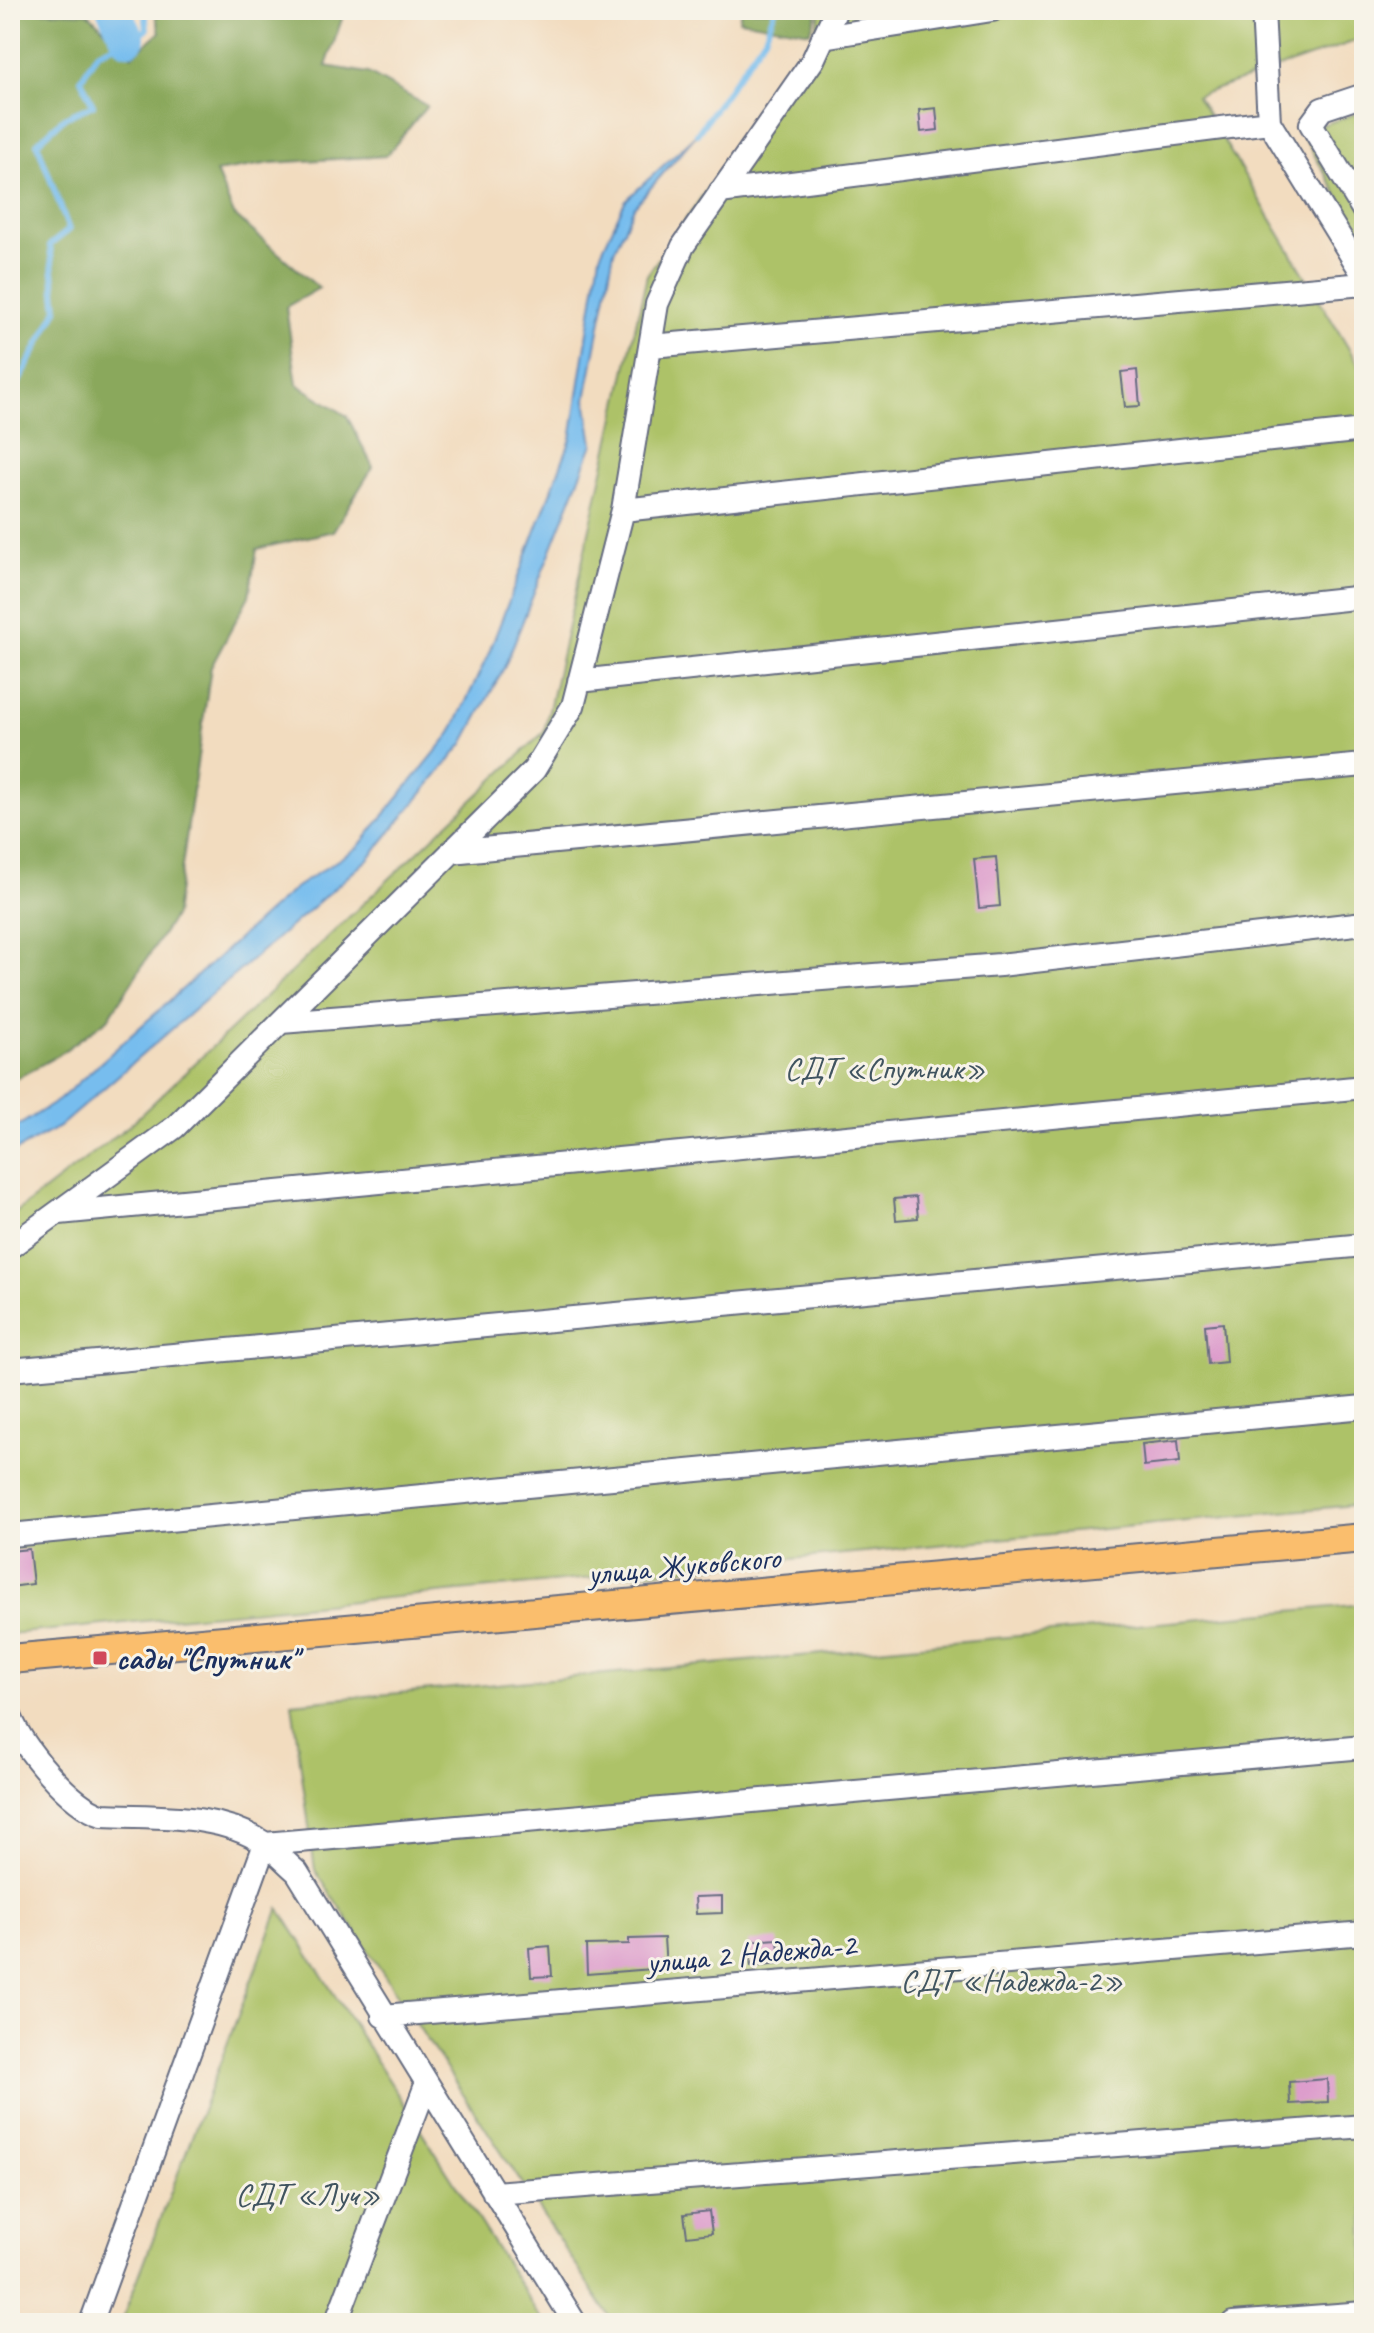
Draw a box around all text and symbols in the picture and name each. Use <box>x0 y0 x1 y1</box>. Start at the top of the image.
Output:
park label: СДТ «Спутник» <box>784 1048 986 1089</box>
street label: улица Жуковского <box>584 1537 784 1595</box>
place label: сады "Спутник" <box>116 1638 305 1679</box>
marker: сады "Спутник" <box>91 1649 109 1667</box>
street label: улица 2 Надежда-2 <box>643 1924 860 1983</box>
park label: СДТ «Надежда-2» <box>901 1960 1123 2001</box>
park label: СДТ «Луч» <box>235 2174 381 2215</box>

